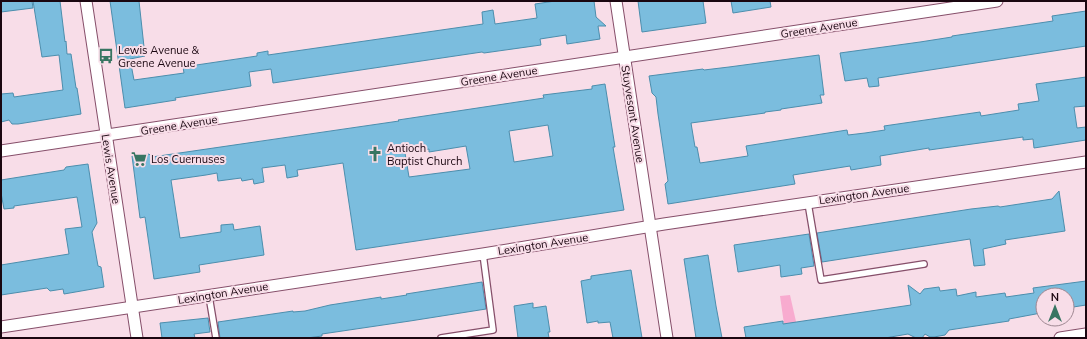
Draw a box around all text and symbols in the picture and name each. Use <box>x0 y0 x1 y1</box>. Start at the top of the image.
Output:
street label: Greene Avenue <box>780 15 858 41</box>
place label: Lewis Avenue & Greene Avenue <box>118 43 200 70</box>
bus stop icon: Lewis Avenue & Greene Avenue <box>97 47 115 65</box>
street label: Greene Avenue <box>460 63 538 89</box>
street label: Stuyvesant Avenue <box>618 64 648 164</box>
street label: Greene Avenue <box>140 112 218 138</box>
street label: Lewis Avenue <box>99 133 123 205</box>
place label: Antioch Baptist Church <box>387 141 462 168</box>
church icon: Antioch Baptist Church <box>366 145 384 163</box>
supermarket icon: Los Cuernuses <box>130 150 148 168</box>
place label: Los Cuernuses <box>151 152 225 166</box>
street label: Lexington Avenue <box>818 181 910 207</box>
street label: Lexington Avenue <box>497 230 589 258</box>
street label: Lexington Avenue <box>177 279 269 307</box>
north arrow <box>1035 287 1075 327</box>
text: N <box>1051 290 1059 304</box>

